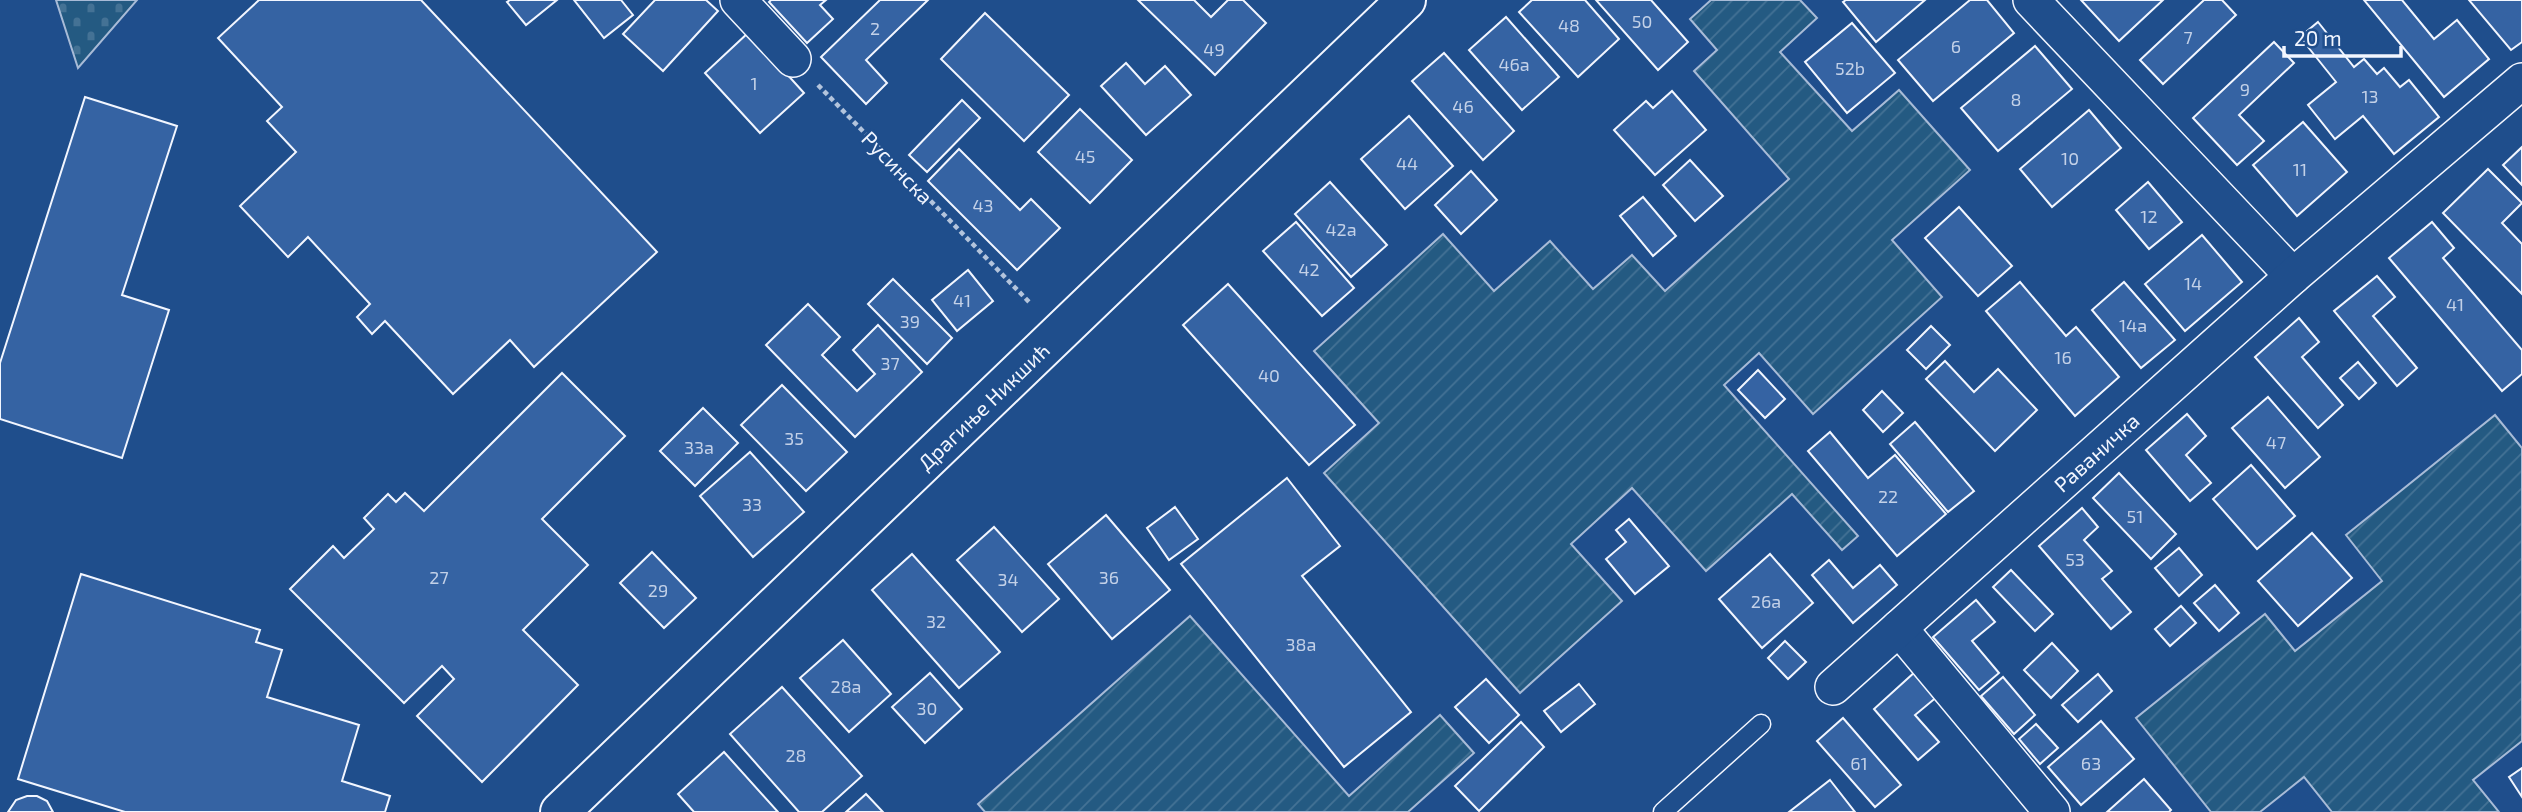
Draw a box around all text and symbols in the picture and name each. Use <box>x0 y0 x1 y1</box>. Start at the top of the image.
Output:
house number: 50 <box>1632 10 1652 32</box>
house number: 48 <box>1558 14 1580 36</box>
scale bar <box>2284 14 2401 58</box>
house number: 2 <box>870 17 880 39</box>
text: 20 m <box>2294 25 2342 50</box>
house number: 7 <box>2183 26 2193 48</box>
house number: 6 <box>1951 35 1961 57</box>
house number: 49 <box>1203 38 1225 60</box>
house number: 46a <box>1498 53 1530 75</box>
house number: 52b <box>1835 57 1865 79</box>
house number: 1 <box>750 72 758 94</box>
house number: 9 <box>2240 78 2250 100</box>
house number: 13 <box>2361 85 2379 107</box>
house number: 8 <box>2011 88 2021 110</box>
house number: 46 <box>1452 95 1474 117</box>
street label: Русинска <box>857 125 939 209</box>
house number: 45 <box>1075 145 1095 167</box>
house number: 10 <box>2061 147 2079 169</box>
house number: 44 <box>1396 152 1418 174</box>
house number: 11 <box>2293 158 2307 180</box>
house number: 43 <box>972 194 994 216</box>
house number: 12 <box>2140 205 2158 227</box>
house number: 42a <box>1325 218 1357 240</box>
house number: 42 <box>1298 258 1320 280</box>
house number: 14 <box>2184 272 2202 294</box>
house number: 41 <box>953 289 971 311</box>
house number: 41 <box>2446 293 2464 315</box>
house number: 39 <box>900 310 920 332</box>
house number: 14a <box>2119 314 2147 336</box>
street label: Драгиње Никшић <box>912 337 1054 475</box>
house number: 16 <box>2054 346 2072 368</box>
house number: 37 <box>880 352 900 374</box>
house number: 40 <box>1258 364 1280 386</box>
street label: Раваничка <box>2048 407 2144 497</box>
house number: 35 <box>784 427 804 449</box>
house number: 47 <box>2266 431 2286 453</box>
house number: 33a <box>684 436 714 458</box>
house number: 22 <box>1878 485 1898 507</box>
house number: 33 <box>742 493 762 515</box>
house number: 51 <box>2127 505 2143 527</box>
house number: 53 <box>2065 548 2085 570</box>
house number: 27 <box>429 566 449 588</box>
house number: 36 <box>1099 566 1119 588</box>
house number: 34 <box>997 568 1019 590</box>
house number: 29 <box>648 579 668 601</box>
house number: 26a <box>1751 590 1781 612</box>
house number: 32 <box>926 610 946 632</box>
house number: 38a <box>1286 633 1316 655</box>
house number: 28a <box>831 675 861 697</box>
house number: 30 <box>917 697 937 719</box>
house number: 28 <box>785 744 807 766</box>
house number: 61 <box>1850 752 1868 774</box>
house number: 63 <box>2081 752 2101 774</box>

